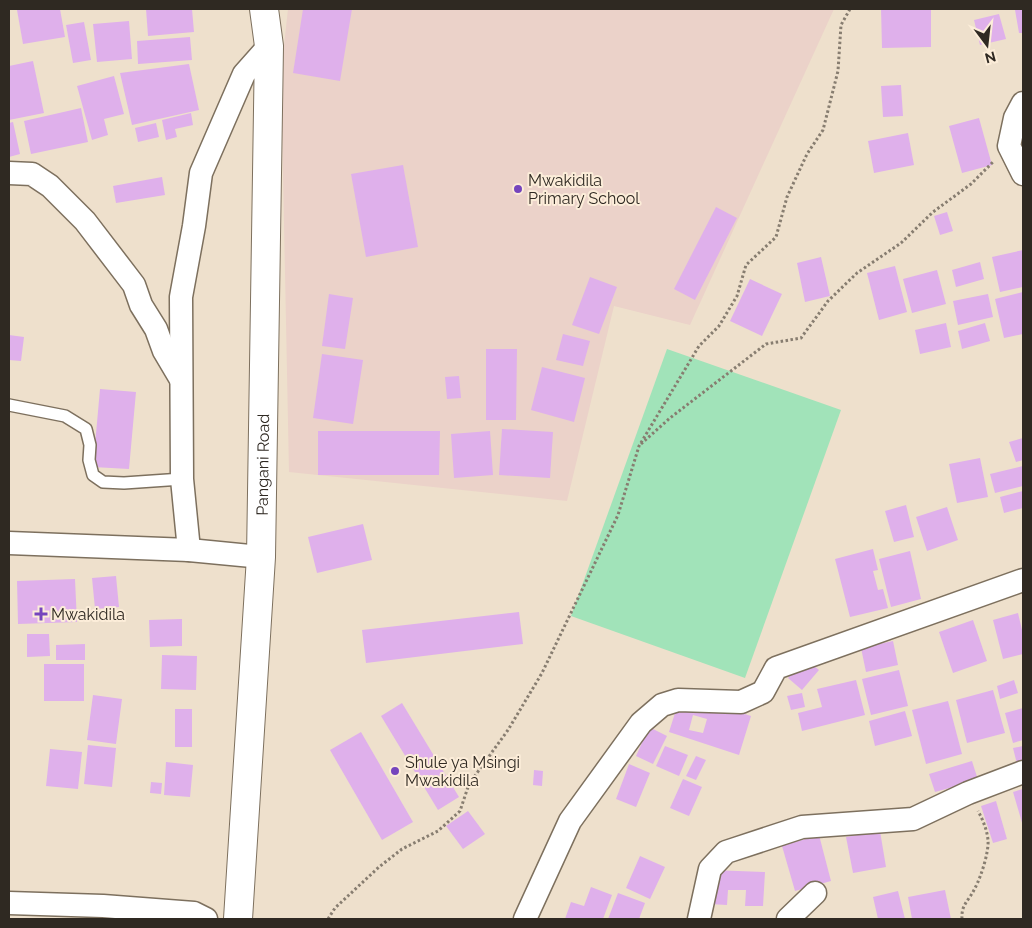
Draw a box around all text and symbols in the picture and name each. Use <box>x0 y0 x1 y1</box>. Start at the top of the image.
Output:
north arrow <box>962 20 1012 70</box>
text: N <box>983 48 998 67</box>
place label: Mwakidila Primary School <box>528 171 640 208</box>
marker: Mwakidila Primary School <box>512 183 524 195</box>
street label: Pangani Road <box>252 414 273 516</box>
place label: Mwakidila <box>51 605 125 624</box>
marker: Mwakidila <box>35 608 47 620</box>
place label: Shule ya Msingi Mwakidila <box>405 753 520 790</box>
marker: Shule ya Msingi Mwakidila <box>389 765 401 777</box>

